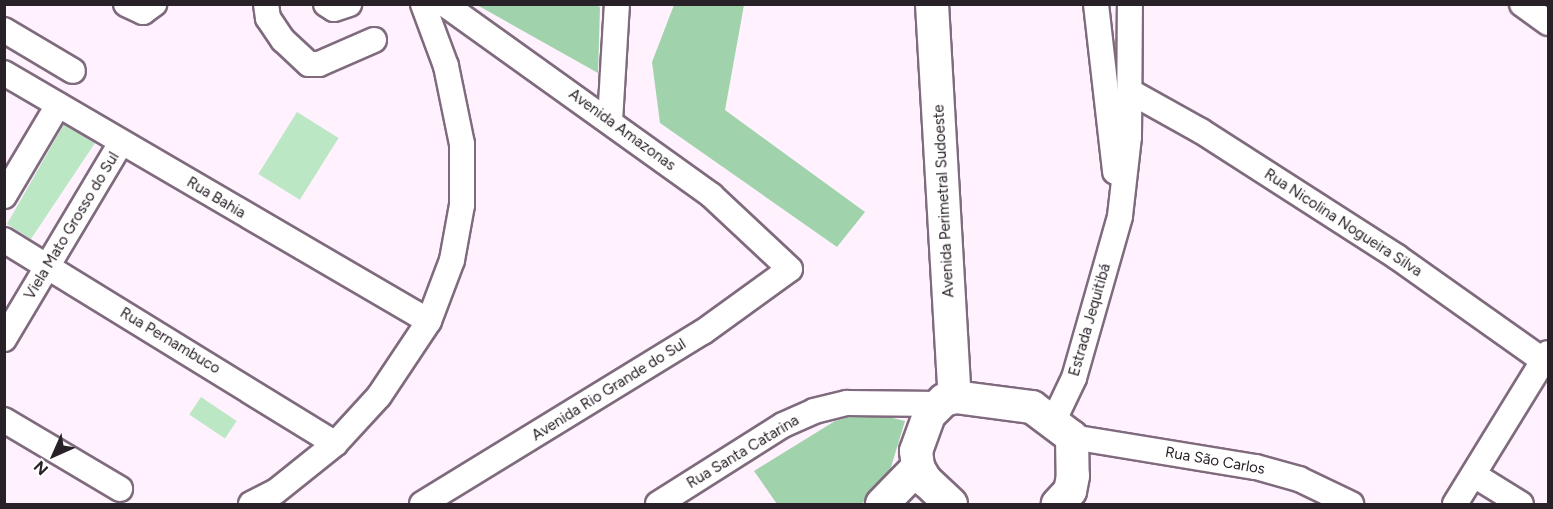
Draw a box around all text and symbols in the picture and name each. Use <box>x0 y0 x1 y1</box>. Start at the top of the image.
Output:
street label: Avenida Amazonas <box>565 85 679 175</box>
street label: Avenida Perimetral Sudoeste <box>930 104 958 298</box>
street label: Viela Mato Grosso do Sul <box>21 149 123 303</box>
street label: Rua Nicolina Nogueira Silva <box>1261 165 1425 281</box>
street label: Rua Bahia <box>183 173 249 223</box>
street label: Estrada Jequitibá <box>1065 262 1115 378</box>
street label: Rua Pernambuco <box>117 304 223 378</box>
street label: Avenida Rio Grande do Sul <box>529 335 689 445</box>
street label: Rua Santa Catarina <box>684 411 802 493</box>
north arrow <box>24 425 84 485</box>
street label: Rua São Carlos <box>1164 443 1266 479</box>
text: N <box>30 457 52 479</box>

